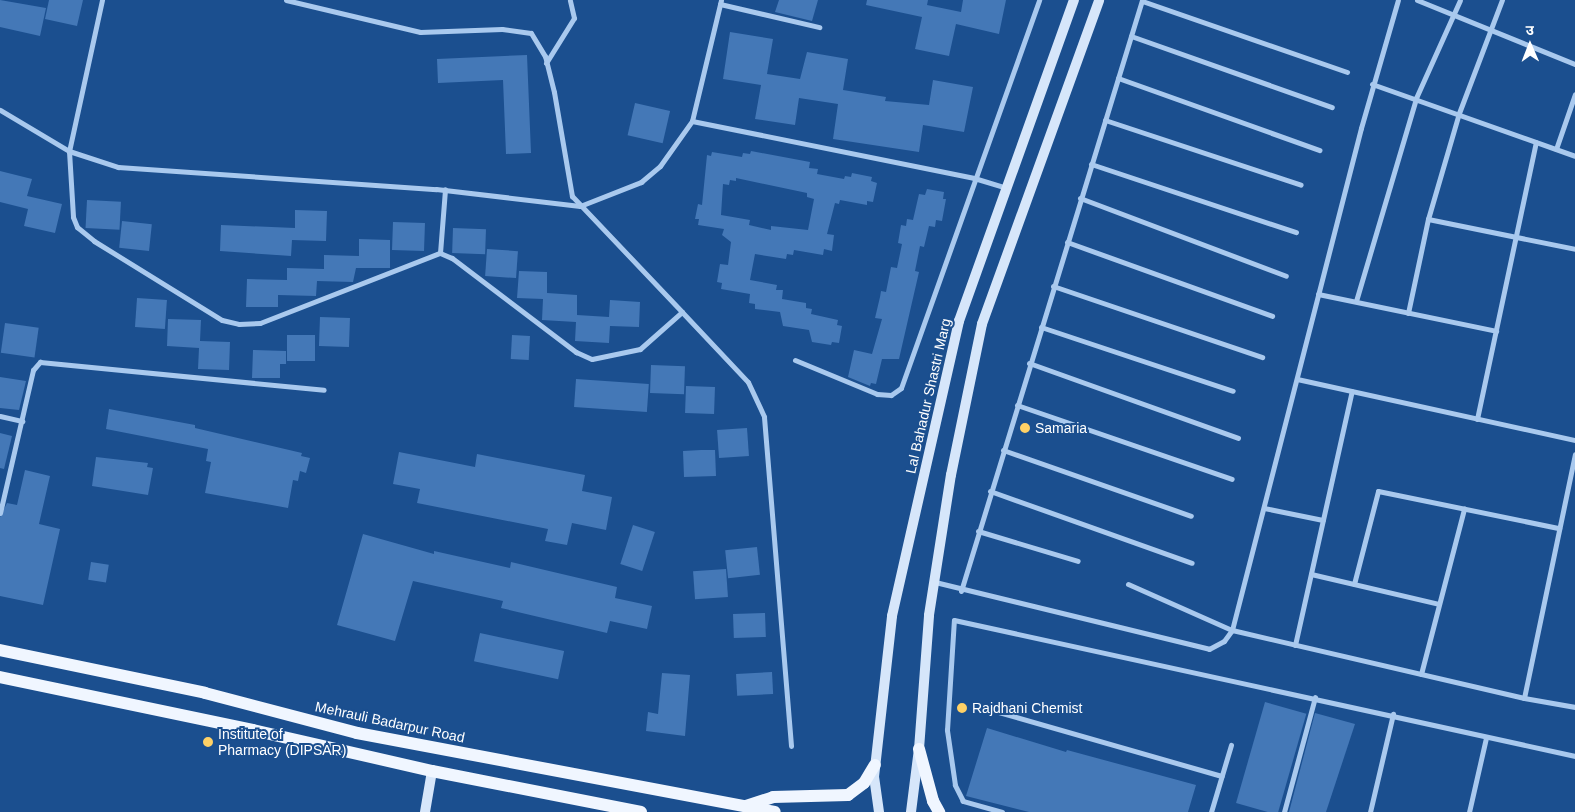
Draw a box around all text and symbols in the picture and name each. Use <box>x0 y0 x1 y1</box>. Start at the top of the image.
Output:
north arrow <box>1505 20 1555 70</box>
text: उ <box>1525 22 1534 38</box>
street label: Lal Bahadur Shastri Marg <box>902 317 954 475</box>
place label: Samaria <box>1035 420 1087 436</box>
marker: Samaria <box>1019 422 1031 434</box>
street label: Mehrauli Badarpur Road <box>314 698 466 746</box>
place label: Rajdhani Chemist <box>972 700 1082 716</box>
marker: Rajdhani Chemist <box>956 702 968 714</box>
place label: Institute of Pharmacy (DIPSAR) <box>218 726 346 759</box>
marker: Institute of Pharmacy (DIPSAR) <box>202 736 214 748</box>

